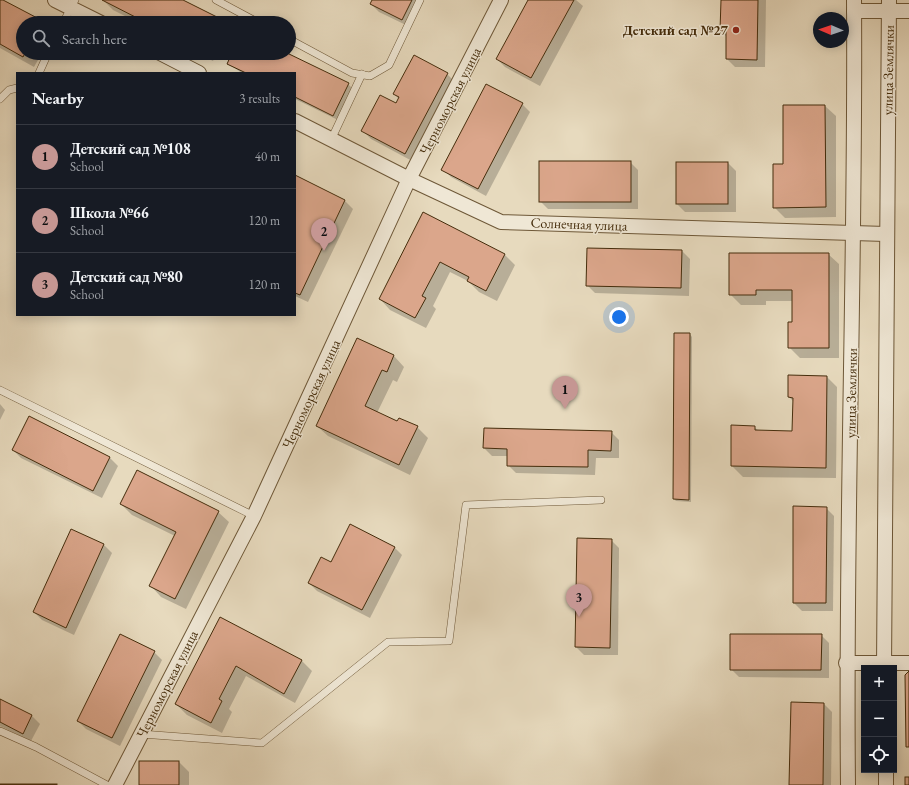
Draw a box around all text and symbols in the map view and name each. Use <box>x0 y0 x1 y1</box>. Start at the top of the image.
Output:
north arrow <box>813 12 849 48</box>
search box <box>16 16 296 60</box>
place label: Детский сад №27 <box>623 21 729 39</box>
street label: улица Землячки <box>878 24 898 115</box>
marker: Детский сад №27 <box>731 25 741 35</box>
icon: search <box>30 27 52 49</box>
text: Search here <box>62 29 127 48</box>
street label: Черноморская улица <box>415 44 485 158</box>
text: Nearby <box>32 87 84 109</box>
text: 3 results <box>239 90 280 107</box>
text: Детский сад №108 <box>70 139 191 158</box>
text: 1 <box>42 148 48 165</box>
text: 40 m <box>255 148 280 165</box>
text: School <box>70 158 104 175</box>
text: Школа №66 <box>70 203 149 222</box>
text: 2 <box>42 212 48 229</box>
text: 120 m <box>249 212 280 229</box>
street label: Солнечная улица <box>530 213 628 235</box>
pin: 2 <box>311 218 337 251</box>
text: School <box>70 222 104 239</box>
text: Детский сад №80 <box>70 267 183 286</box>
text: 3 <box>42 276 48 293</box>
text: 120 m <box>249 276 280 293</box>
text: School <box>70 286 104 303</box>
your location <box>609 307 629 327</box>
street label: Черноморская улица <box>278 336 344 452</box>
street label: улица Землячки <box>841 347 861 438</box>
pin: 1 <box>552 376 578 409</box>
pin: 3 <box>566 584 592 617</box>
street label: Черноморская улица <box>132 627 202 741</box>
map controls <box>861 665 897 773</box>
button: + <box>861 665 897 701</box>
button: − <box>861 701 897 737</box>
button: locate <box>861 737 897 773</box>

